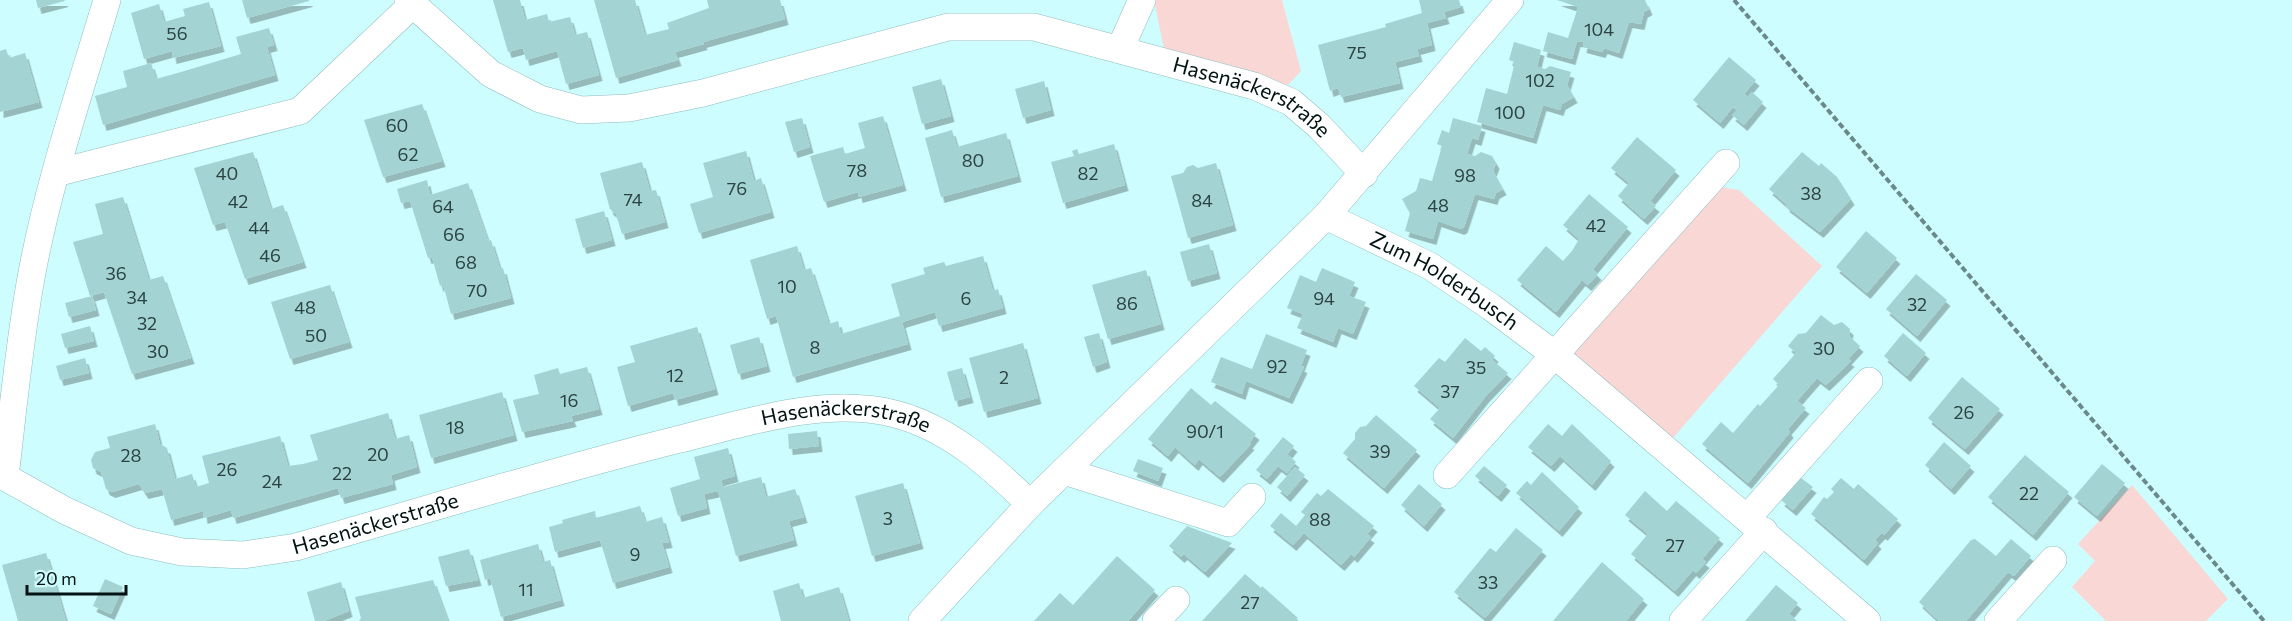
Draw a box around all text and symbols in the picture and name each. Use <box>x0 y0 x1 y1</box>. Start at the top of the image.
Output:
house number: 104 <box>1584 18 1614 40</box>
house number: 56 <box>166 22 188 44</box>
house number: 75 <box>1347 41 1367 63</box>
street label: Hasenäckerstraße <box>1170 51 1337 142</box>
house number: 102 <box>1525 69 1555 91</box>
house number: 100 <box>1494 101 1526 123</box>
house number: 60 <box>386 114 408 136</box>
house number: 62 <box>398 143 418 165</box>
house number: 80 <box>962 149 984 171</box>
house number: 78 <box>847 159 867 181</box>
house number: 40 <box>216 162 238 184</box>
house number: 82 <box>1078 162 1098 184</box>
house number: 98 <box>1454 164 1476 186</box>
house number: 76 <box>727 177 747 199</box>
house number: 38 <box>1800 182 1822 204</box>
house number: 74 <box>623 188 643 210</box>
house number: 84 <box>1191 189 1213 211</box>
house number: 42 <box>228 190 248 212</box>
house number: 48 <box>1427 194 1449 216</box>
house number: 64 <box>432 195 454 217</box>
house number: 42 <box>1586 214 1606 236</box>
house number: 44 <box>248 216 270 238</box>
house number: 66 <box>443 223 465 245</box>
street label: Zum Holderbusch <box>1366 225 1524 334</box>
house number: 46 <box>259 244 281 266</box>
house number: 68 <box>455 251 477 273</box>
house number: 36 <box>105 262 127 284</box>
house number: 10 <box>777 275 797 297</box>
house number: 70 <box>466 279 488 301</box>
house number: 34 <box>126 286 148 308</box>
house number: 6 <box>961 287 971 309</box>
house number: 94 <box>1313 287 1335 309</box>
house number: 86 <box>1116 292 1138 314</box>
house number: 32 <box>1907 293 1927 315</box>
house number: 48 <box>294 296 316 318</box>
house number: 32 <box>137 312 157 334</box>
house number: 50 <box>305 324 327 346</box>
house number: 8 <box>810 336 821 358</box>
house number: 30 <box>1813 337 1835 359</box>
house number: 30 <box>147 340 169 362</box>
house number: 92 <box>1267 355 1287 377</box>
house number: 35 <box>1466 356 1486 378</box>
house number: 12 <box>666 364 684 386</box>
house number: 2 <box>999 366 1009 388</box>
house number: 37 <box>1440 380 1460 402</box>
house number: 16 <box>560 389 578 411</box>
street label: Hasenäckerstraße <box>758 394 935 437</box>
house number: 26 <box>1954 401 1974 423</box>
house number: 18 <box>446 416 464 438</box>
house number: 90/1 <box>1186 420 1224 442</box>
house number: 39 <box>1369 440 1391 462</box>
house number: 20 <box>367 443 389 465</box>
house number: 28 <box>121 444 142 466</box>
house number: 26 <box>217 458 237 480</box>
house number: 22 <box>332 462 352 484</box>
house number: 24 <box>262 470 282 492</box>
house number: 22 <box>2019 482 2039 504</box>
street label: Hasenäckerstraße <box>289 487 461 558</box>
house number: 3 <box>883 507 893 529</box>
house number: 88 <box>1309 508 1331 530</box>
house number: 27 <box>1665 534 1685 556</box>
house number: 9 <box>630 543 640 565</box>
scale bar <box>27 558 126 596</box>
text: 20 m <box>36 567 77 589</box>
house number: 33 <box>1478 571 1498 593</box>
house number: 11 <box>518 578 534 600</box>
house number: 27 <box>1240 591 1260 613</box>

